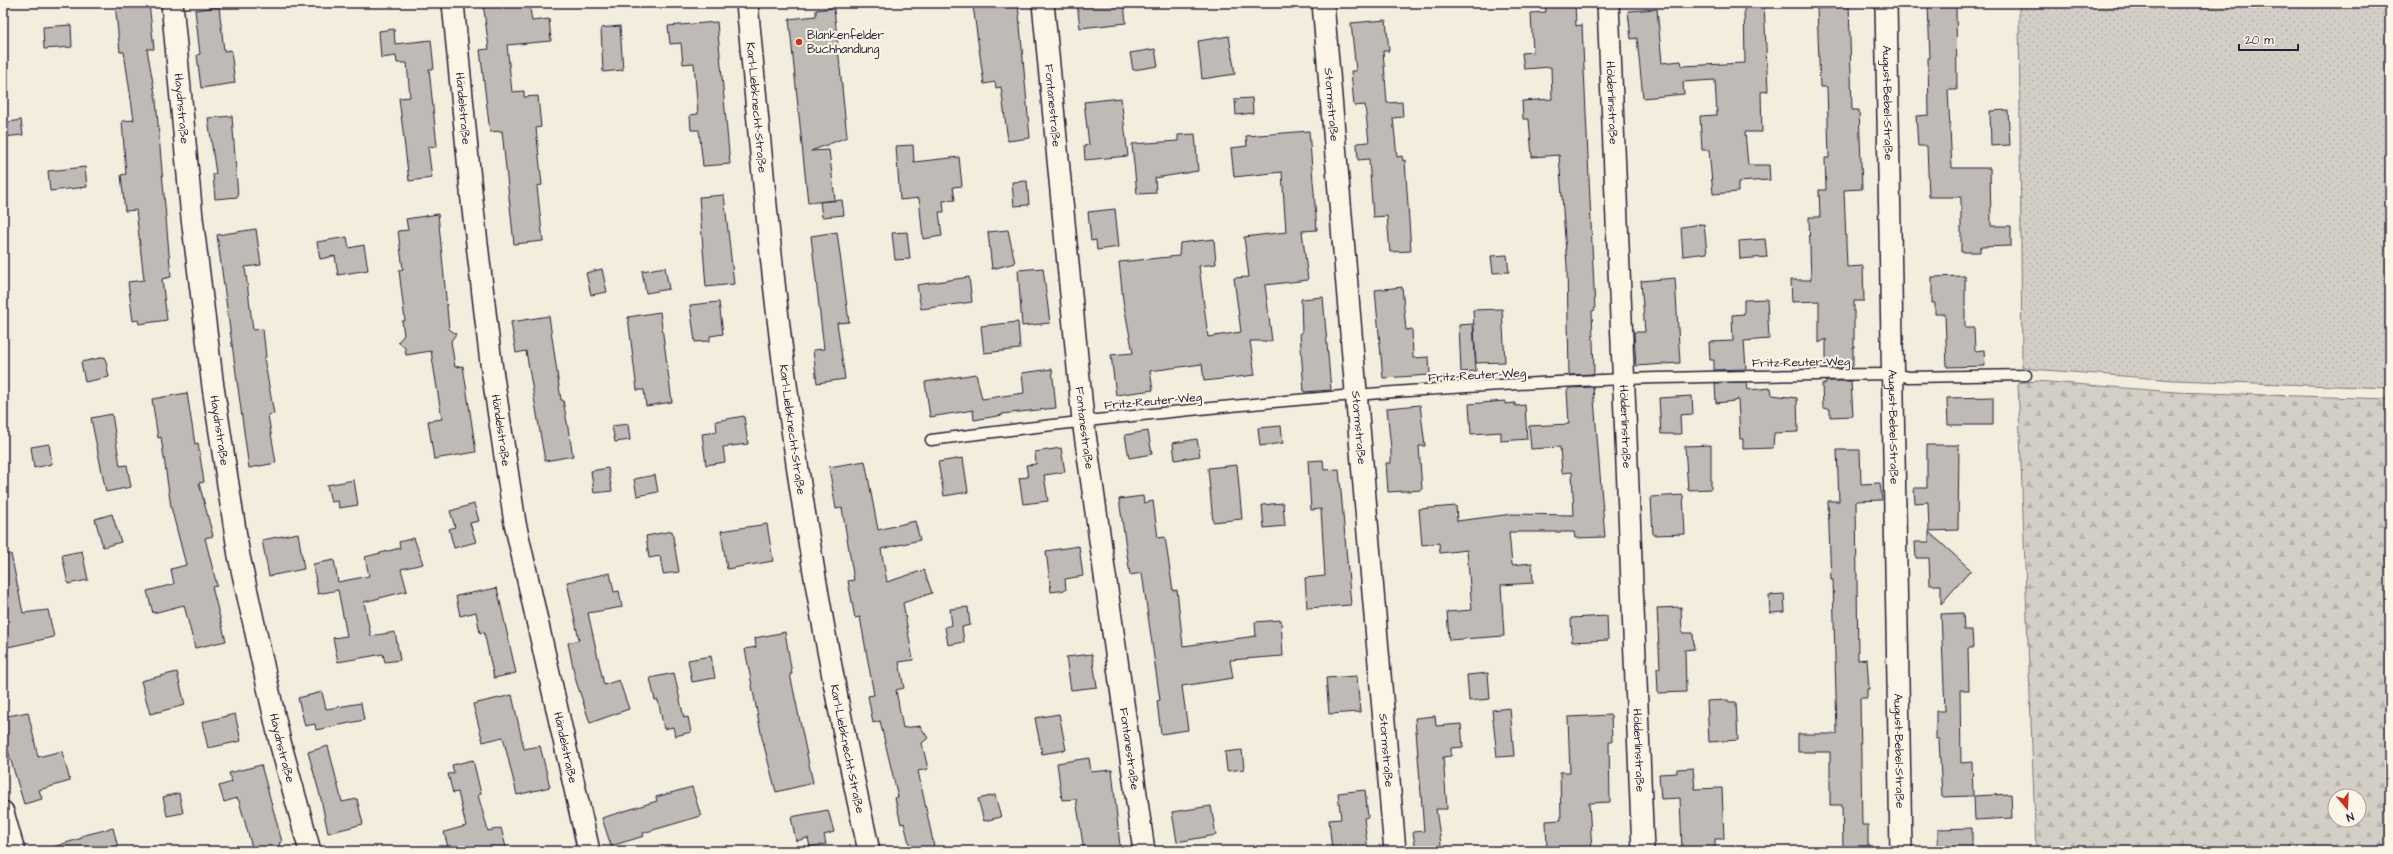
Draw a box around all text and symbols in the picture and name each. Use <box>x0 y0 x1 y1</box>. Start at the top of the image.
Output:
scale bar <box>2239 26 2298 52</box>
place label: Blankenfelder Buchhandlung <box>807 27 885 59</box>
text: 20 m <box>2245 32 2274 49</box>
marker: Blankenfelder Buchhandlung <box>794 37 804 47</box>
street label: Karl-Liebknecht-Straße <box>742 41 771 174</box>
street label: August-Bebel-Straße <box>1877 45 1897 161</box>
street label: Hölderlinstraße <box>1601 61 1622 146</box>
street label: Fontanestraße <box>1040 63 1065 148</box>
street label: Stormstraße <box>1320 67 1343 143</box>
street label: Händelstraße <box>451 72 475 146</box>
street label: Haydnstraße <box>170 73 193 145</box>
street label: Fritz-Reuter-Weg <box>1752 353 1850 373</box>
street label: Karl-Liebknecht-Straße <box>775 363 810 496</box>
street label: Fritz-Reuter-Weg <box>1428 364 1526 388</box>
street label: August-Bebel-Straße <box>1883 369 1903 485</box>
street label: Hölderlinstraße <box>1615 385 1635 469</box>
street label: Fontanestraße <box>1071 386 1098 471</box>
street label: Fritz-Reuter-Weg <box>1103 389 1203 415</box>
street label: Stormstraße <box>1347 390 1370 466</box>
street label: Händelstraße <box>487 393 514 468</box>
street label: Haydnstraße <box>205 394 233 467</box>
street label: Karl-Liebknecht-Straße <box>826 683 869 816</box>
street label: August-Bebel-Straße <box>1888 693 1908 809</box>
street label: Fontanestraße <box>1115 707 1143 792</box>
street label: Hölderlinstraße <box>1628 708 1649 793</box>
street label: Händelstraße <box>549 710 582 785</box>
street label: Haydnstraße <box>265 712 299 785</box>
street label: Stormstraße <box>1374 713 1398 788</box>
north arrow <box>2327 788 2367 828</box>
text: N <box>2344 809 2356 825</box>

